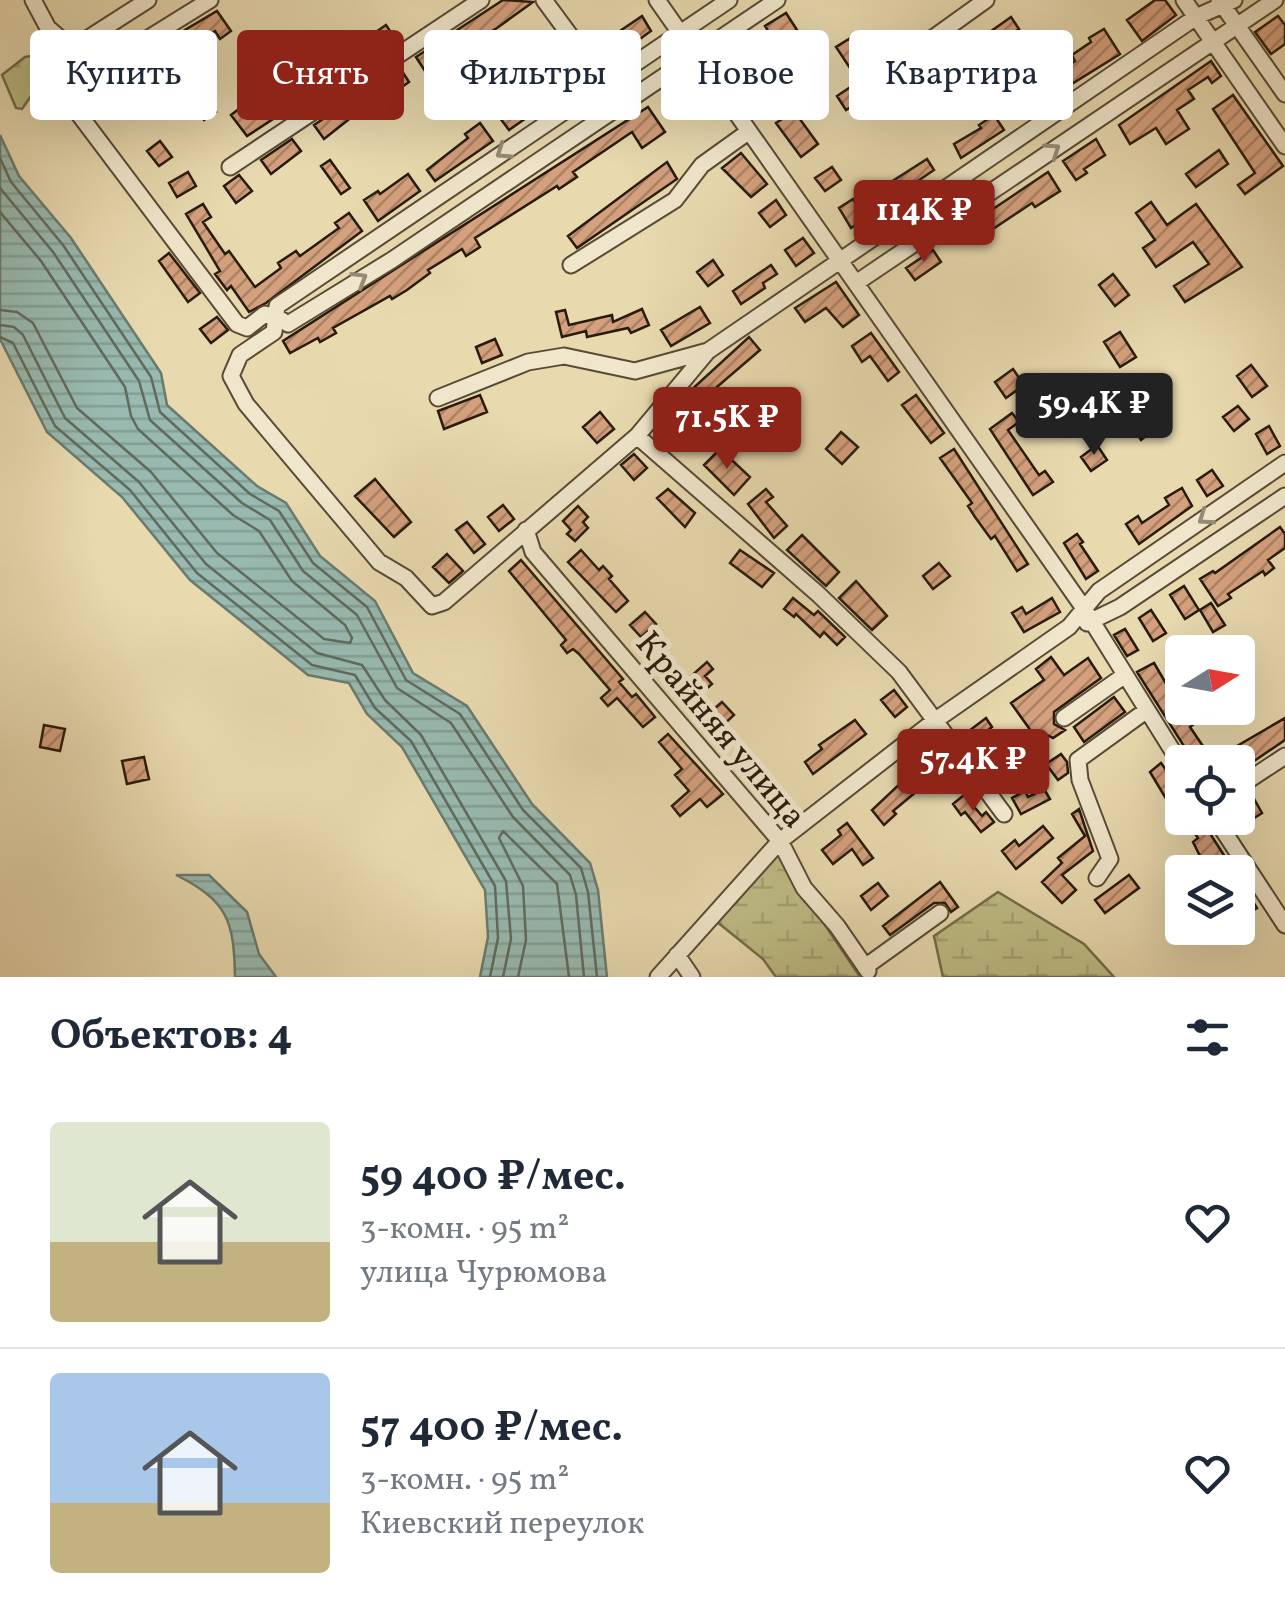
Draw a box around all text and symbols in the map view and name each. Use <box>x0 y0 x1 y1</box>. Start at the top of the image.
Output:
chip: Купить <box>30 30 217 120</box>
chip: Снять <box>237 30 404 120</box>
chip: Фильтры <box>424 30 641 120</box>
chip: Новое <box>661 30 829 120</box>
chip: Квартира <box>849 30 1073 120</box>
one-way arrow <box>495 140 513 159</box>
one-way arrow <box>1042 144 1060 163</box>
pin: 114K ₽ <box>843 180 1005 265</box>
text: 114K ₽ <box>876 190 972 234</box>
one-way arrow <box>350 272 368 291</box>
pin: 59.4K ₽ <box>1002 373 1186 458</box>
text: 59.4K ₽ <box>1038 383 1150 427</box>
pin: 71.5K ₽ <box>635 387 819 472</box>
text: 71.5K ₽ <box>675 397 779 441</box>
one-way arrow <box>1197 506 1216 524</box>
street label: Крайняя улица <box>623 622 816 840</box>
north arrow <box>1165 635 1255 725</box>
map controls <box>1165 635 1255 945</box>
pin: 57.4K ₽ <box>881 729 1065 814</box>
text: 57.4K ₽ <box>919 739 1027 783</box>
button: locate <box>1165 745 1255 835</box>
button: layers <box>1165 855 1255 945</box>
text: Объектов: 4 <box>50 1008 293 1067</box>
icon: filters <box>1180 1010 1235 1065</box>
text: 59 400 ₽/мес. <box>360 1149 626 1208</box>
icon: home <box>130 1162 250 1282</box>
icon: heart <box>1180 1195 1235 1250</box>
text: 3-комн. · 95 m² <box>360 1208 569 1252</box>
text: улица Чурюмова <box>360 1252 607 1296</box>
text: 57 400 ₽/мес. <box>360 1400 623 1459</box>
icon: home <box>130 1413 250 1533</box>
icon: heart <box>1180 1446 1235 1501</box>
text: 3-комн. · 95 m² <box>360 1459 569 1503</box>
text: Киевский переулок <box>360 1503 644 1547</box>

